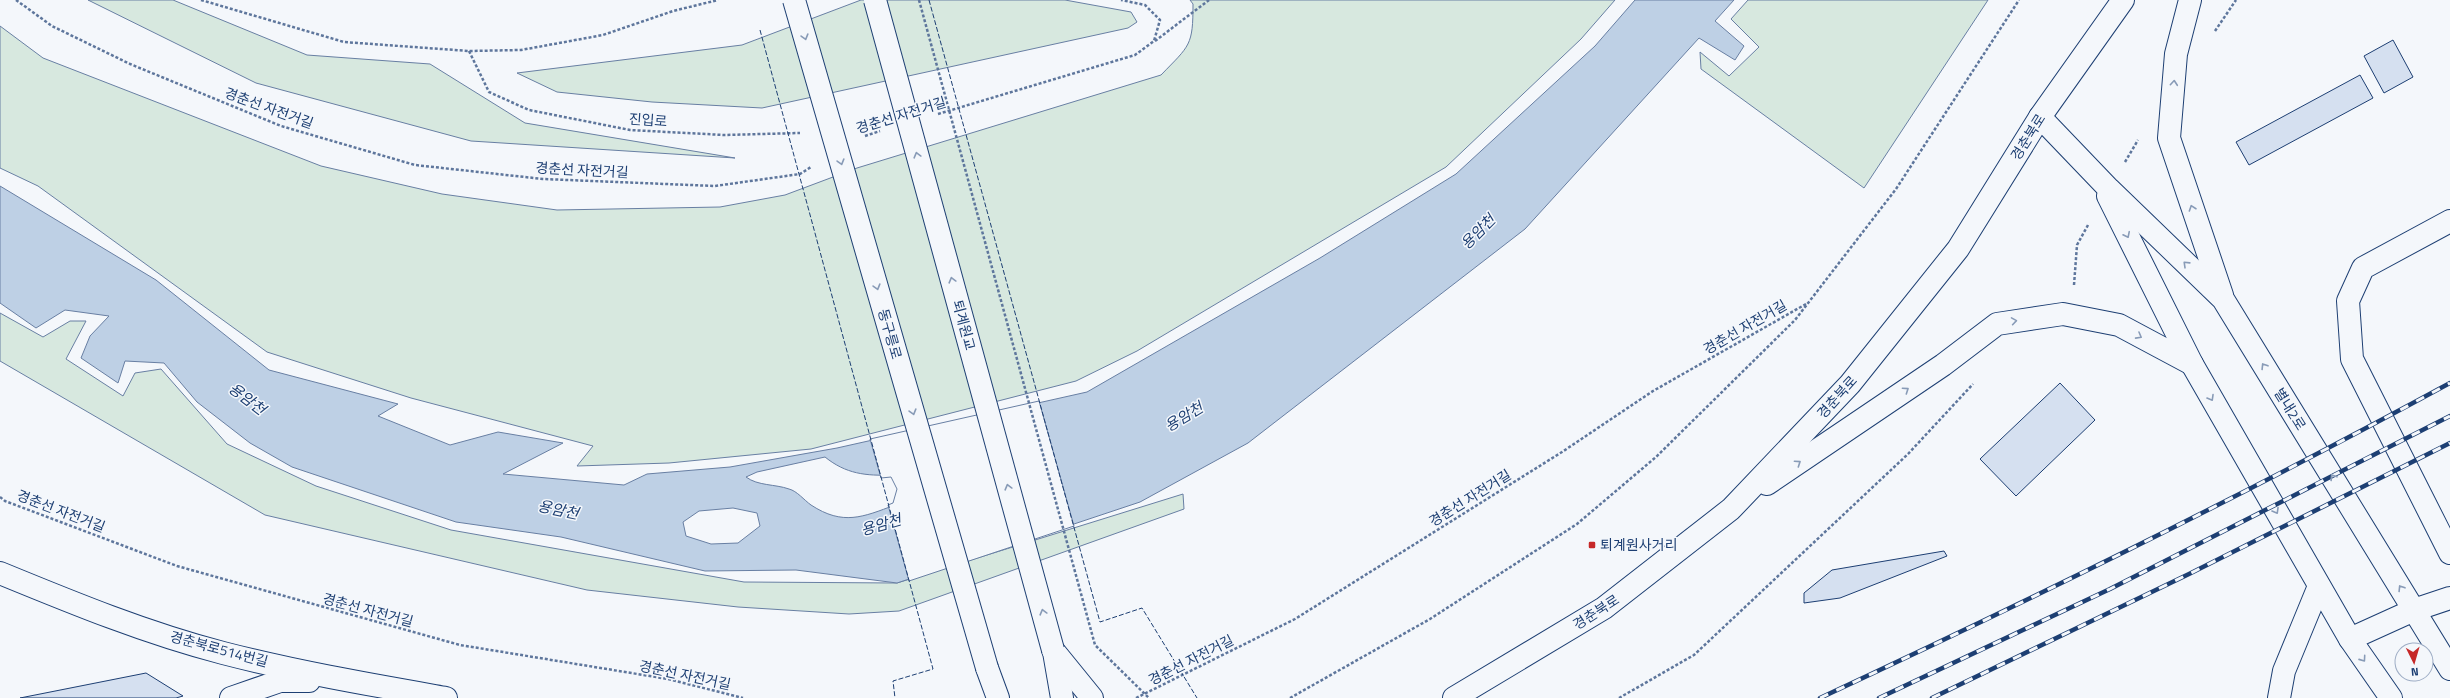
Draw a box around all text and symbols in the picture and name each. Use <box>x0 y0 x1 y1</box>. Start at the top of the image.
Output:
one-way arrow <box>800 34 809 41</box>
one-way arrow <box>2169 79 2178 86</box>
street label: 경춘선 자전거길 <box>222 82 317 133</box>
street label: 경춘선 자전거길 <box>853 91 949 138</box>
street label: 진입로 <box>628 108 668 131</box>
street label: 경춘북로 <box>2005 109 2050 164</box>
one-way arrow <box>913 152 922 159</box>
street label: 경춘선 자전거길 <box>535 157 629 182</box>
one-way arrow <box>836 159 845 166</box>
one-way arrow <box>2189 205 2197 212</box>
water label: 용암천 <box>1455 207 1502 254</box>
one-way arrow <box>2123 231 2130 238</box>
one-way arrow <box>2184 261 2191 268</box>
one-way arrow <box>948 277 957 284</box>
one-way arrow <box>872 284 881 291</box>
street label: 경춘선 자전거길 <box>1699 294 1790 359</box>
street label: 퇴계원교 <box>948 297 981 353</box>
street label: 동구릉로 <box>873 306 908 362</box>
one-way arrow <box>2011 317 2017 326</box>
one-way arrow <box>2135 331 2143 338</box>
one-way arrow <box>2262 363 2269 370</box>
street label: 경춘북로 <box>1812 370 1862 423</box>
water label: 용암천 <box>224 377 273 422</box>
street label: 별내2로 <box>2269 383 2312 434</box>
one-way arrow <box>1902 387 1909 395</box>
one-way arrow <box>2206 394 2213 401</box>
water label: 용암천 <box>1160 395 1209 437</box>
one-way arrow <box>908 409 917 416</box>
one-way arrow <box>1794 460 1801 468</box>
street label: 경춘선 자전거길 <box>1425 464 1515 531</box>
one-way arrow <box>2330 474 2337 481</box>
one-way arrow <box>1005 483 1013 490</box>
street label: 경춘선 자전거길 <box>14 484 108 537</box>
water label: 용암천 <box>535 494 583 526</box>
water label: 용암천 <box>858 507 906 541</box>
one-way arrow <box>2271 507 2278 514</box>
place label: 퇴계원사거리 <box>1600 534 1677 555</box>
marker: 퇴계원사거리 <box>1587 540 1597 550</box>
one-way arrow <box>2398 585 2405 592</box>
street label: 경춘선 자전거길 <box>320 587 416 632</box>
street label: 경춘북로 <box>1568 589 1623 634</box>
one-way arrow <box>1039 609 1048 616</box>
street label: 경춘북로514번길 <box>168 625 271 672</box>
street label: 경춘선 자전거길 <box>1144 629 1237 690</box>
north arrow <box>2394 642 2434 682</box>
one-way arrow <box>2358 654 2365 661</box>
street label: 경춘선 자전거길 <box>637 655 733 694</box>
text: N <box>2410 664 2419 680</box>

